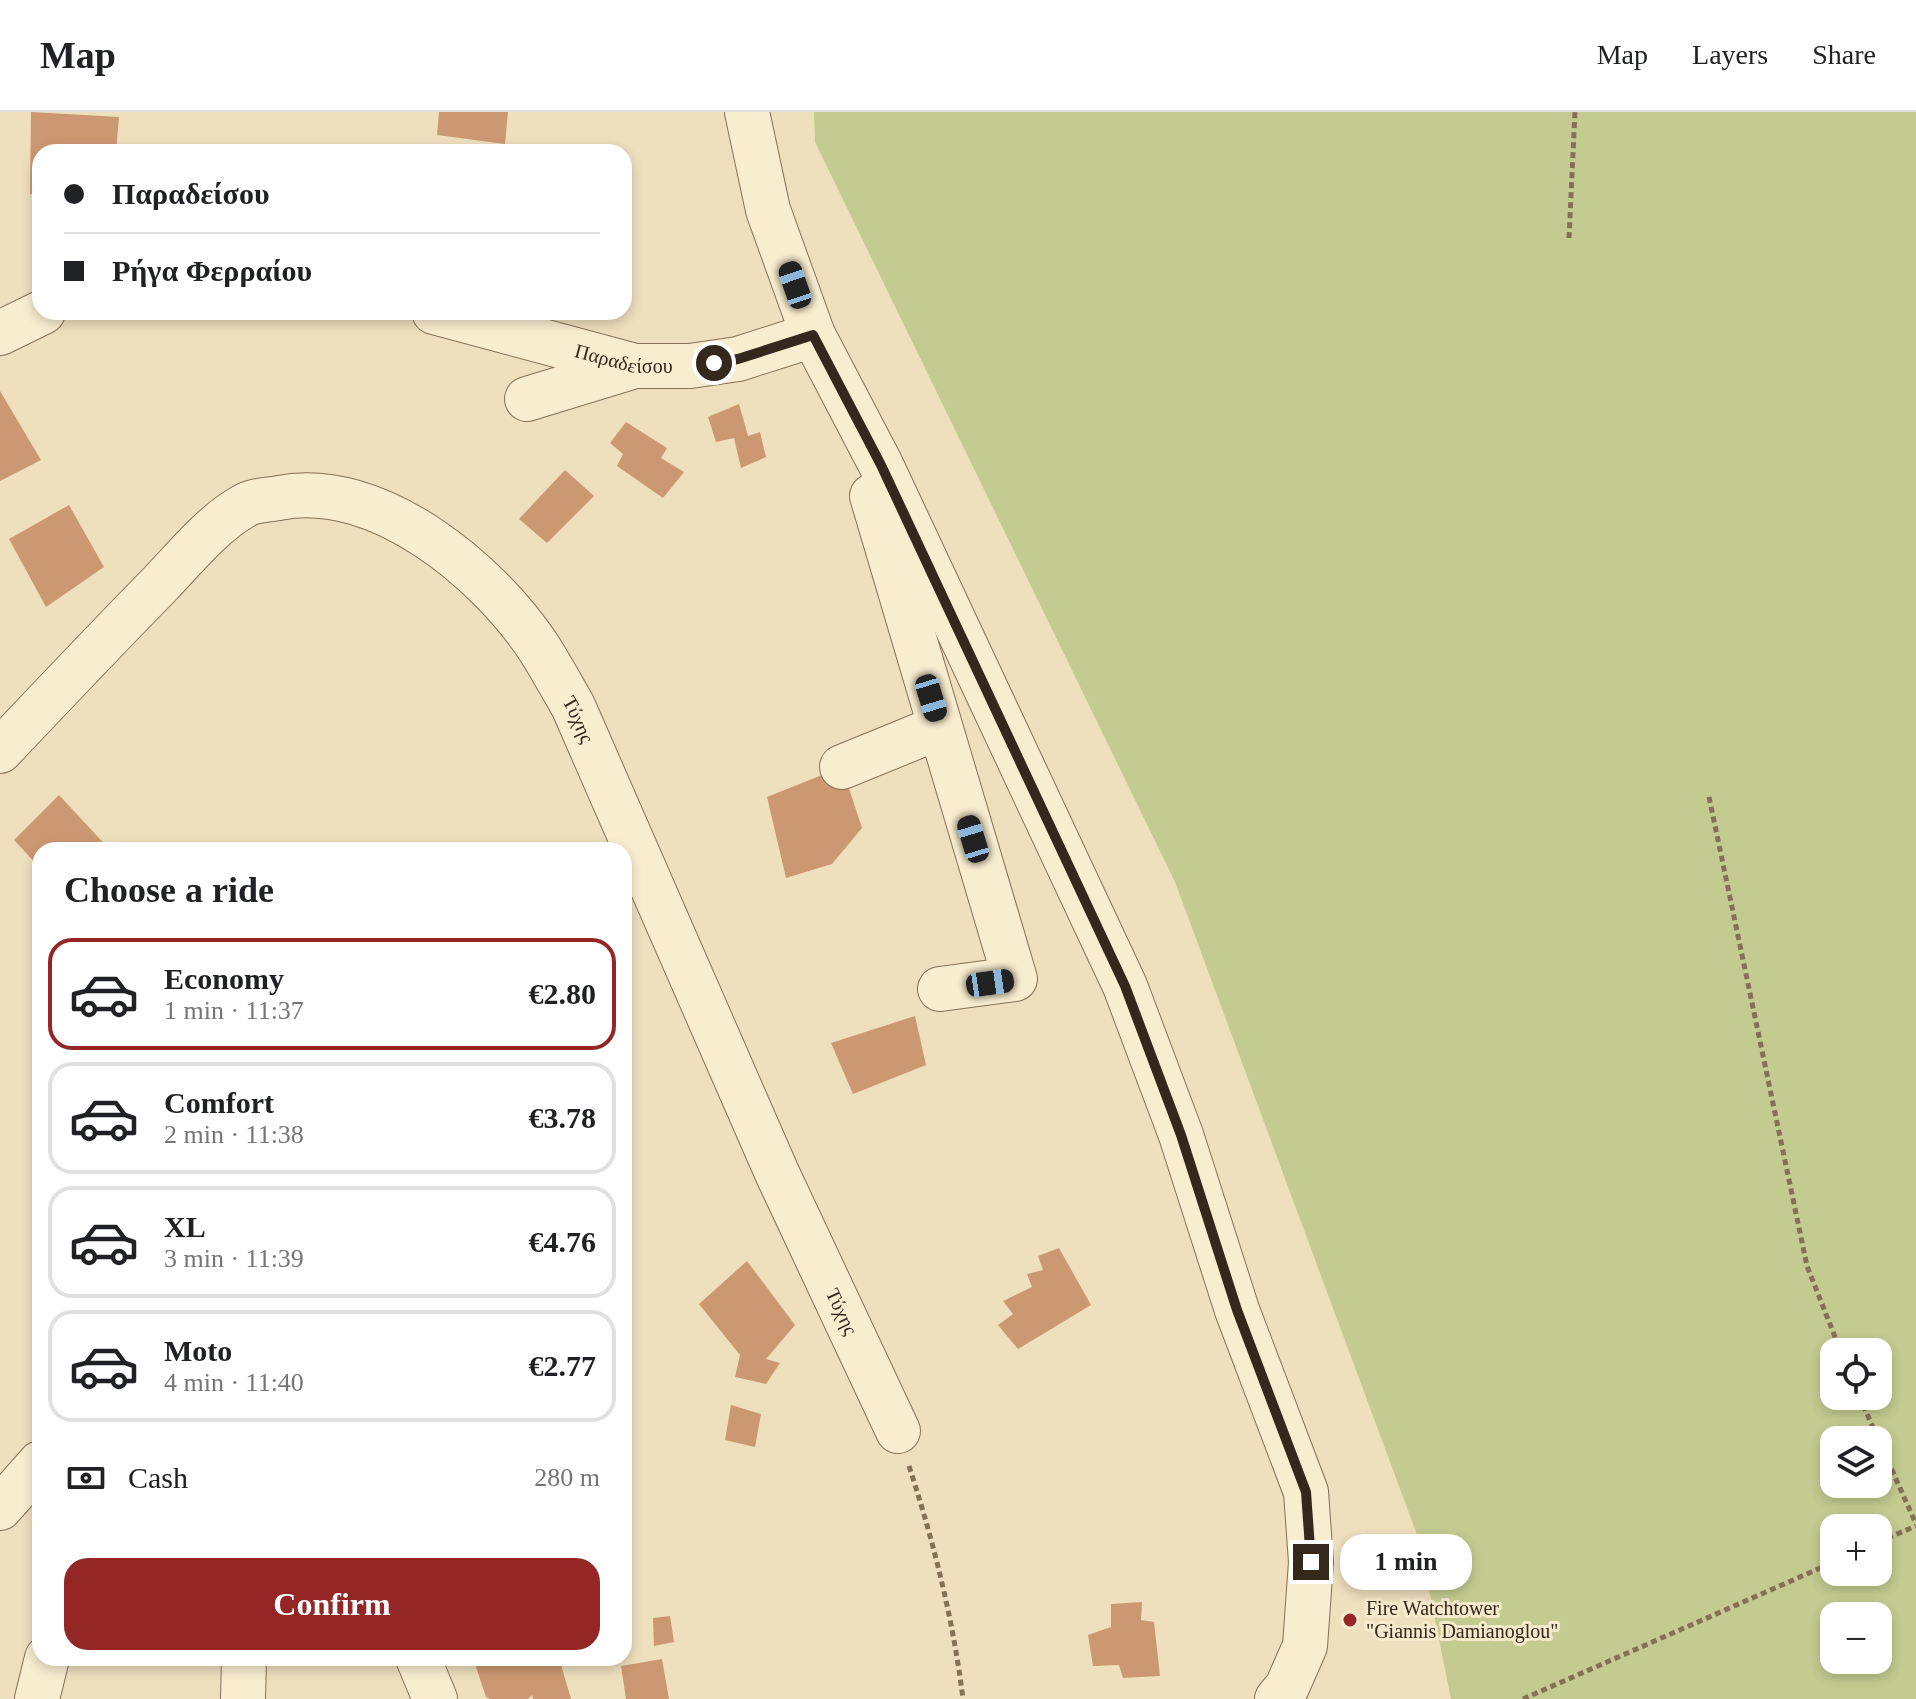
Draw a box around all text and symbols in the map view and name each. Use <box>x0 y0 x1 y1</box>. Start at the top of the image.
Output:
text: Map <box>40 34 116 76</box>
text: Map <box>1597 39 1648 70</box>
text: Layers <box>1692 39 1768 70</box>
text: Share <box>1812 39 1876 70</box>
text: Παραδείσου <box>112 177 269 210</box>
text: Ρήγα Φερραίου <box>112 254 312 287</box>
car <box>776 258 814 312</box>
street label: Παραδείσου <box>572 339 673 377</box>
route start <box>696 345 732 381</box>
car <box>913 672 949 724</box>
street label: Τύχης <box>559 692 599 746</box>
car <box>955 813 991 865</box>
text: Choose a ride <box>64 870 274 910</box>
icon: car <box>68 958 140 1030</box>
text: Economy <box>164 962 284 995</box>
car <box>965 968 1015 998</box>
text: €2.80 <box>529 977 596 1010</box>
text: 1 min · 11:37 <box>164 996 304 1025</box>
icon: car <box>68 1082 140 1154</box>
text: Comfort <box>164 1086 274 1119</box>
text: €3.78 <box>529 1101 596 1134</box>
text: 2 min · 11:38 <box>164 1120 304 1149</box>
icon: car <box>68 1206 140 1278</box>
text: XL <box>164 1210 206 1243</box>
text: €4.76 <box>529 1225 596 1258</box>
text: 3 min · 11:39 <box>164 1244 304 1273</box>
street label: Τύχης <box>822 1285 862 1338</box>
icon: car <box>68 1330 140 1402</box>
text: Moto <box>164 1334 232 1367</box>
map controls <box>1820 1338 1892 1674</box>
button: locate <box>1820 1338 1892 1410</box>
text: €2.77 <box>529 1349 596 1382</box>
text: 4 min · 11:40 <box>164 1368 304 1397</box>
button: layers <box>1820 1426 1892 1498</box>
icon: cash <box>64 1456 108 1500</box>
text: Cash <box>128 1461 188 1494</box>
text: 280 m <box>534 1463 600 1492</box>
button: + <box>1820 1514 1892 1586</box>
callout: 1 min <box>1339 1534 1471 1590</box>
route end <box>1293 1544 1329 1580</box>
text: 1 min <box>1375 1547 1437 1576</box>
button: Confirm <box>64 1558 600 1650</box>
place label: Fire Watchtower "Giannis Damianoglou" <box>1366 1597 1558 1643</box>
button: − <box>1820 1602 1892 1674</box>
marker: Fire Watchtower "Giannis Damianoglou" <box>1341 1611 1359 1629</box>

